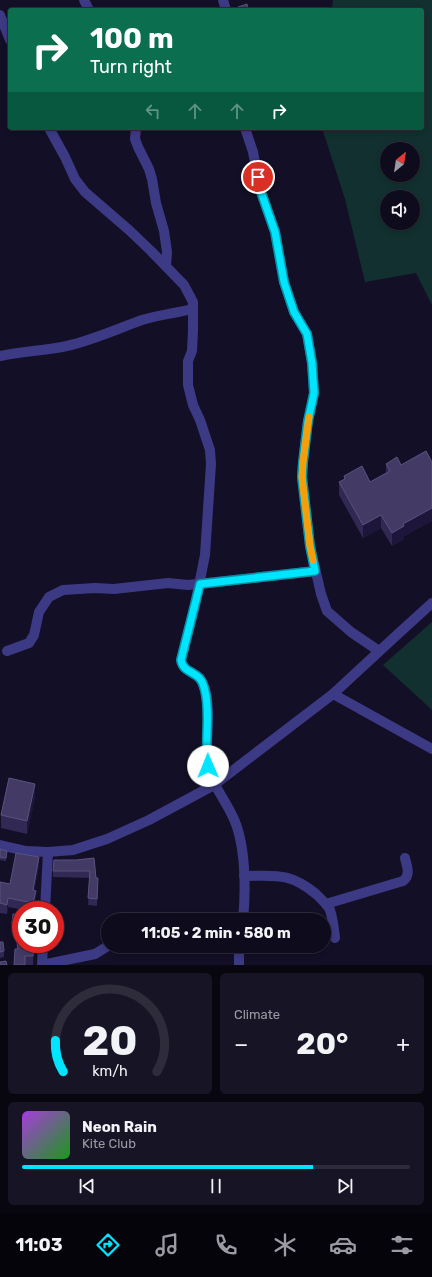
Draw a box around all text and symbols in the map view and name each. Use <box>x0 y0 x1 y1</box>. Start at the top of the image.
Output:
text: 100 m <box>90 22 174 55</box>
icon: right <box>24 24 76 76</box>
text: Turn right <box>90 56 172 78</box>
icon: left <box>142 100 164 122</box>
icon: ahead <box>184 100 206 122</box>
icon: ahead <box>226 100 248 122</box>
icon: right <box>268 100 290 122</box>
north arrow <box>380 142 420 182</box>
map controls <box>380 142 420 230</box>
pin <box>241 160 275 194</box>
icon: arrive <box>247 166 269 188</box>
button: sound <box>380 190 420 230</box>
position arrow <box>187 745 229 787</box>
speed limit sign: 30 <box>12 901 64 953</box>
text: 11:05 · 2 min · 580 m <box>141 924 291 942</box>
text: Climate <box>234 1007 280 1022</box>
text: 20 <box>82 1015 138 1064</box>
text: 20° <box>296 1026 348 1062</box>
text: − <box>234 1031 248 1058</box>
text: + <box>396 1031 410 1058</box>
text: km/h <box>92 1062 128 1079</box>
text: Neon Rain <box>82 1118 157 1136</box>
text: Kite Club <box>82 1136 136 1151</box>
icon: previous <box>76 1175 98 1197</box>
icon: pause <box>205 1175 227 1197</box>
icon: next <box>334 1175 356 1197</box>
icon: directions <box>94 1231 122 1259</box>
icon: music <box>153 1231 181 1259</box>
icon: phone <box>212 1231 240 1259</box>
icon: climate <box>271 1231 299 1259</box>
icon: car <box>329 1231 357 1259</box>
icon: filters <box>388 1231 416 1259</box>
text: 11:03 <box>15 1234 63 1256</box>

